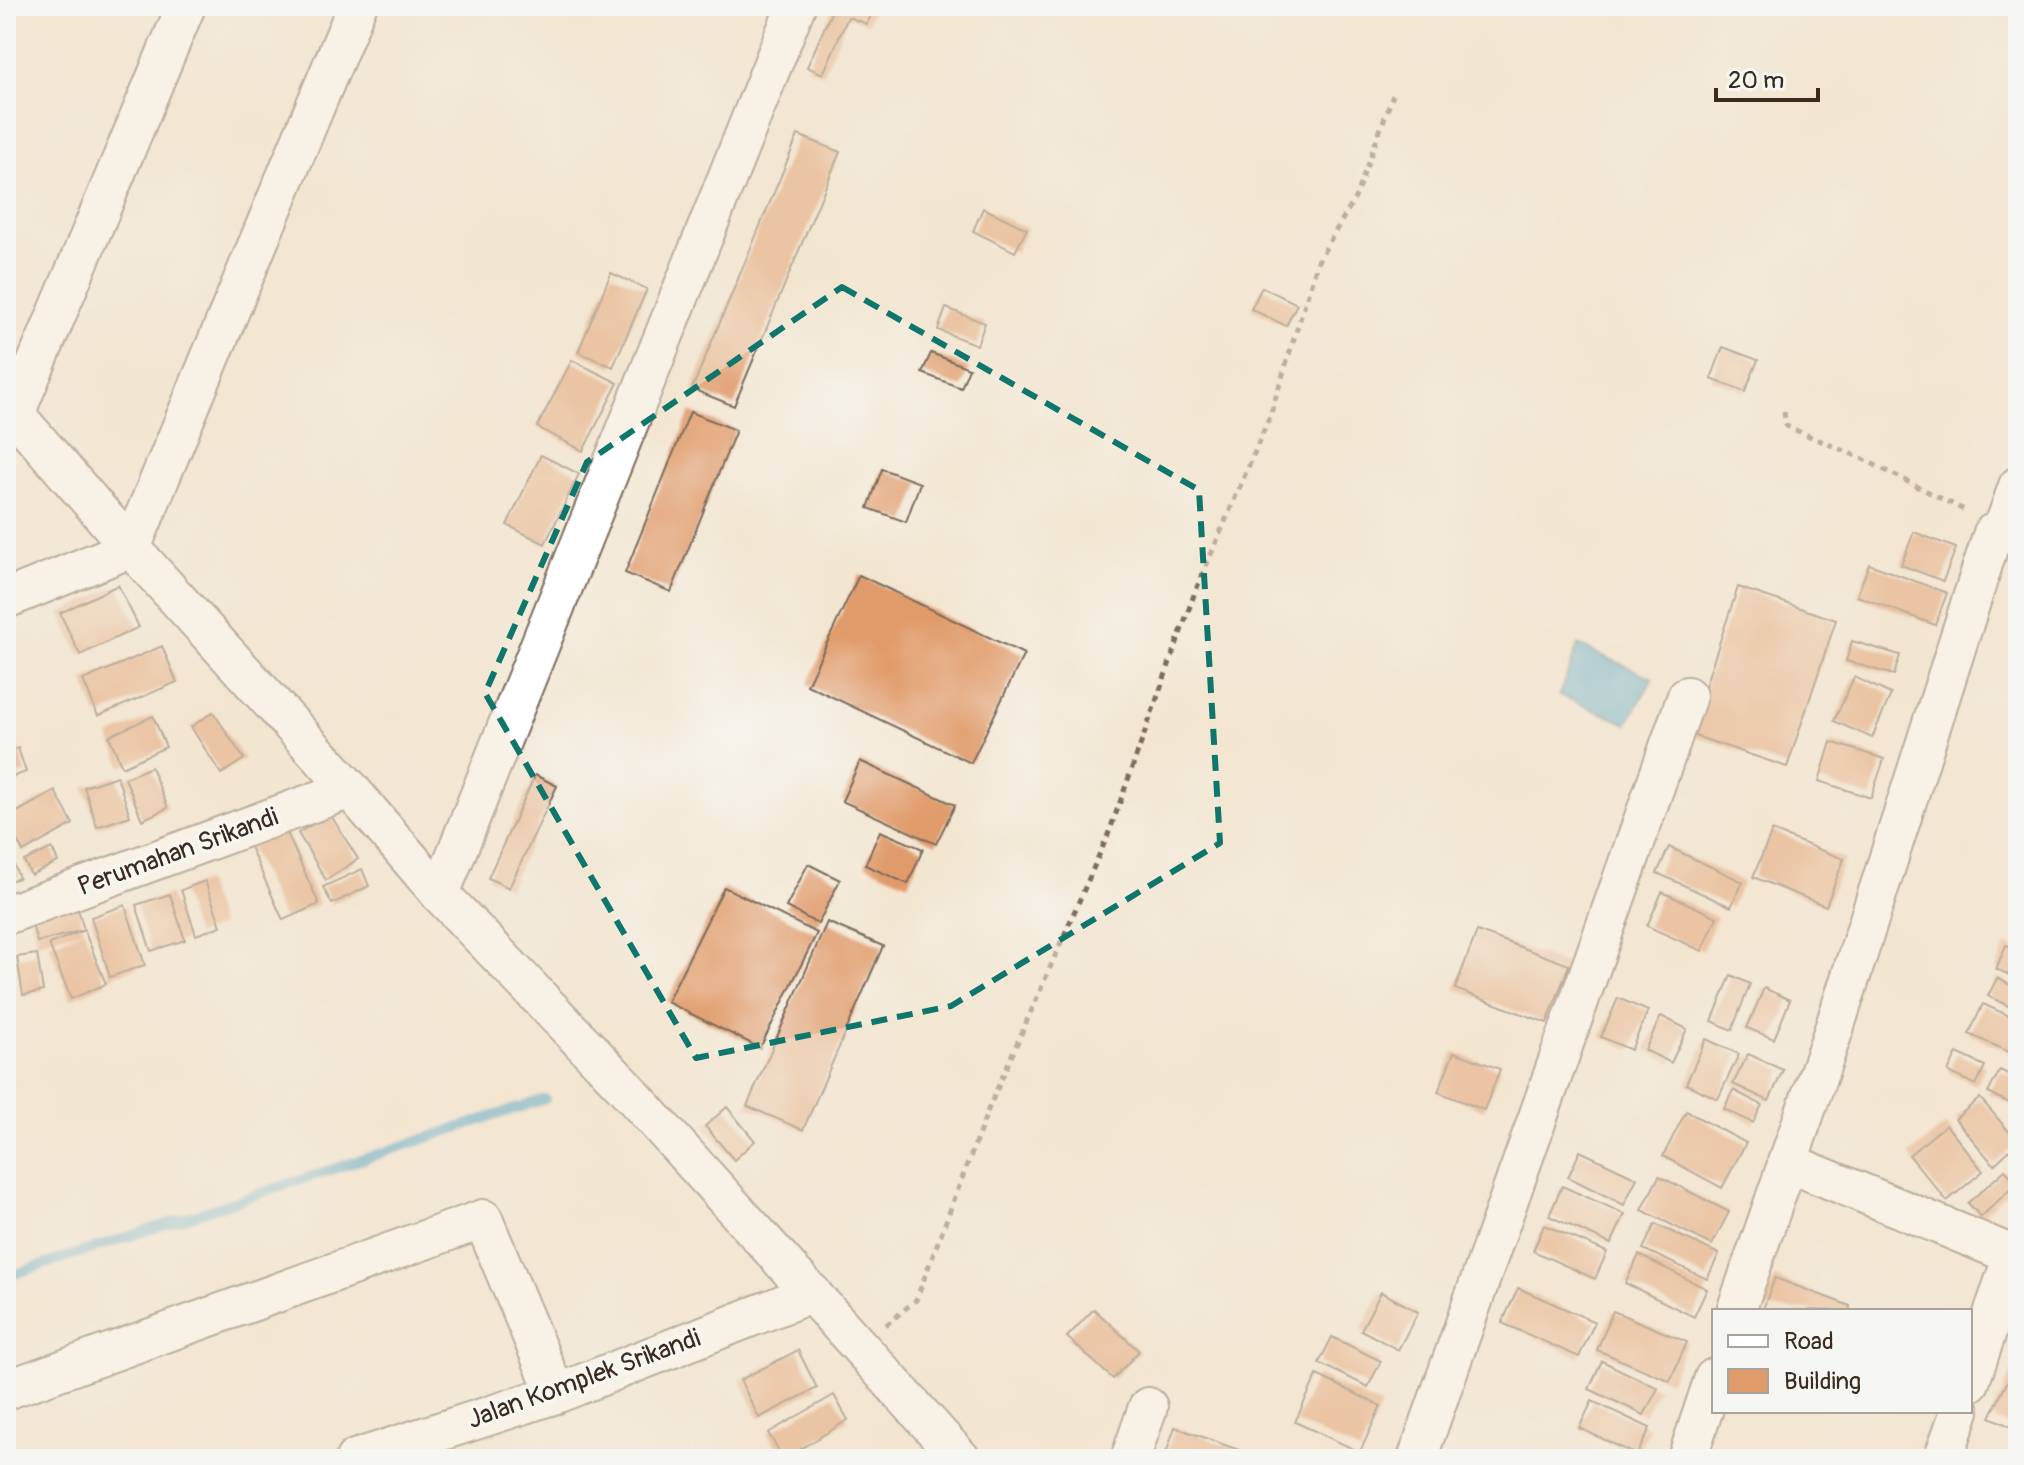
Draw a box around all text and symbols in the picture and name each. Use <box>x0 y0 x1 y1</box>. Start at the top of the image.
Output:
scale bar <box>1716 52 1818 102</box>
text: 20 m <box>1728 66 1784 95</box>
street label: Perumahan Srikandi <box>73 801 283 903</box>
legend <box>1712 1309 1972 1413</box>
street label: Jalan Komplek Srikandi <box>463 1322 705 1436</box>
text: Road <box>1784 1327 1834 1356</box>
text: Building <box>1784 1367 1861 1396</box>

